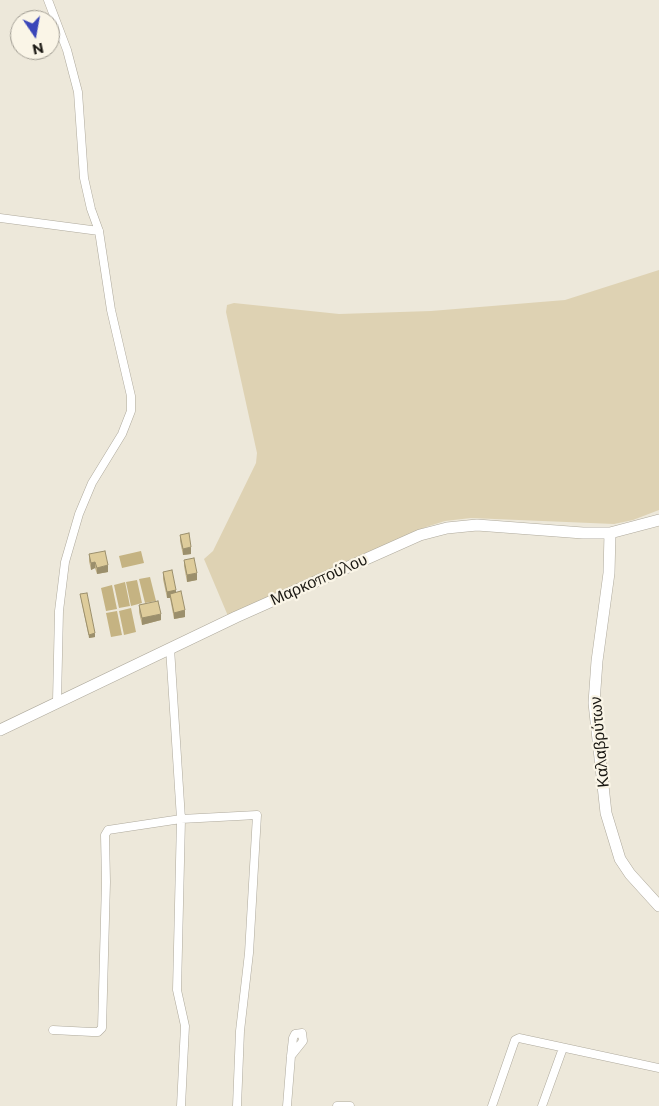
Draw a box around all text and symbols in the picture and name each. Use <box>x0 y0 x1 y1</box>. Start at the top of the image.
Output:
north arrow <box>10 10 60 60</box>
text: N <box>31 39 45 59</box>
street label: Μαρκοπούλου <box>268 550 370 610</box>
street label: Καλαβρύτων <box>586 696 614 788</box>

